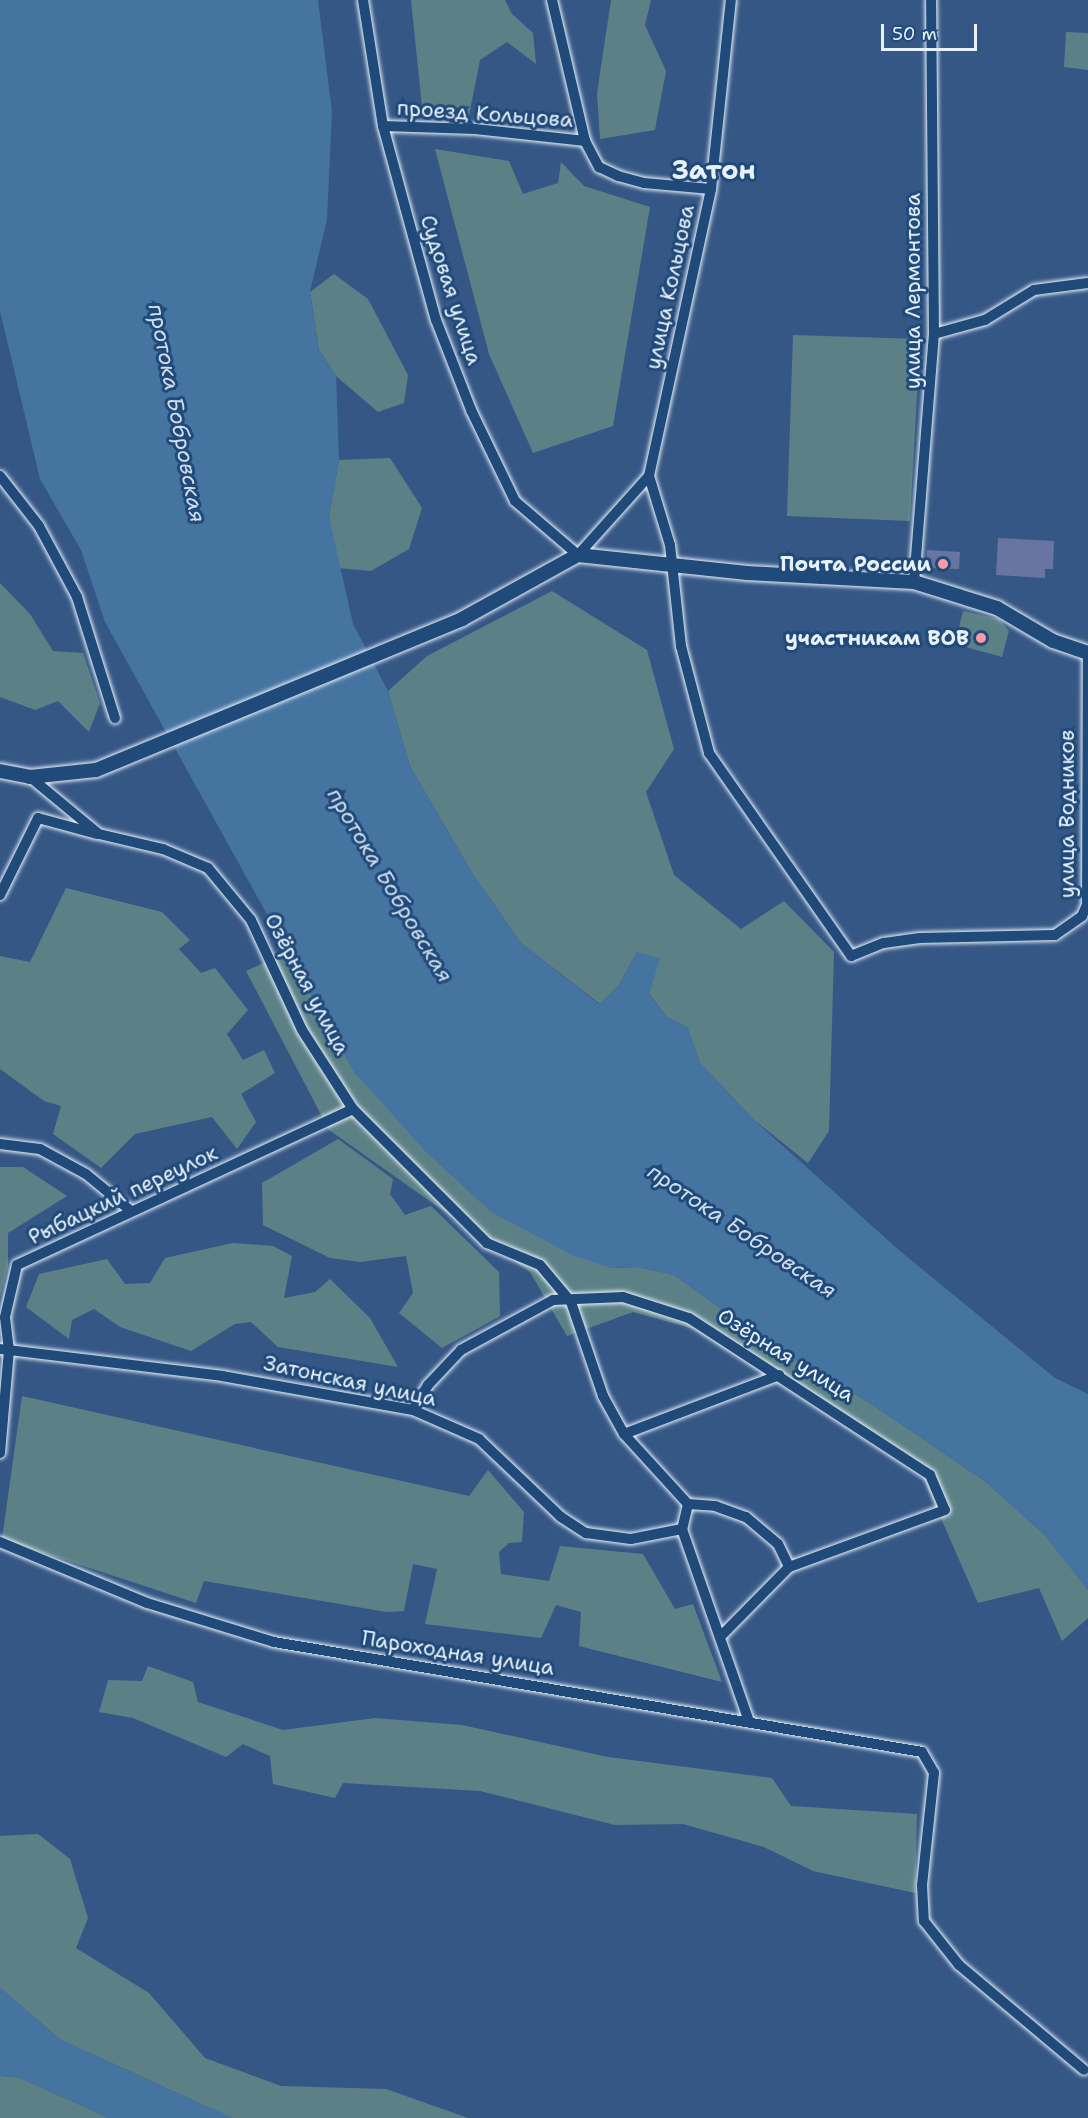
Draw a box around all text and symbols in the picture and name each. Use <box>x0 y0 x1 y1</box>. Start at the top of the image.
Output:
scale bar <box>884 12 980 50</box>
text: 50 m <box>892 22 937 46</box>
street label: проезд Кольцова <box>396 95 574 133</box>
district label: Затон <box>672 154 756 186</box>
street label: улица Лермонтова <box>900 193 926 389</box>
street label: улица Кольцова <box>640 202 700 372</box>
street label: Судовая улица <box>415 212 487 368</box>
water label: протока Бобровская <box>143 302 211 524</box>
place label: Почта России <box>780 551 931 577</box>
marker: Почта России <box>936 557 950 571</box>
place label: участникам ВОВ <box>785 625 969 651</box>
marker: участникам ВОВ <box>974 631 988 645</box>
street label: улица Водников <box>1054 730 1080 898</box>
water label: протока Бобровская <box>322 783 458 987</box>
street label: Озёрная улица <box>259 909 355 1059</box>
street label: Рыбацкий переулок <box>24 1140 222 1250</box>
water label: протока Бобровская <box>643 1158 841 1304</box>
street label: Озёрная улица <box>713 1303 859 1407</box>
street label: Затонская улица <box>261 1350 439 1412</box>
street label: Пароходная улица <box>360 1625 556 1681</box>

